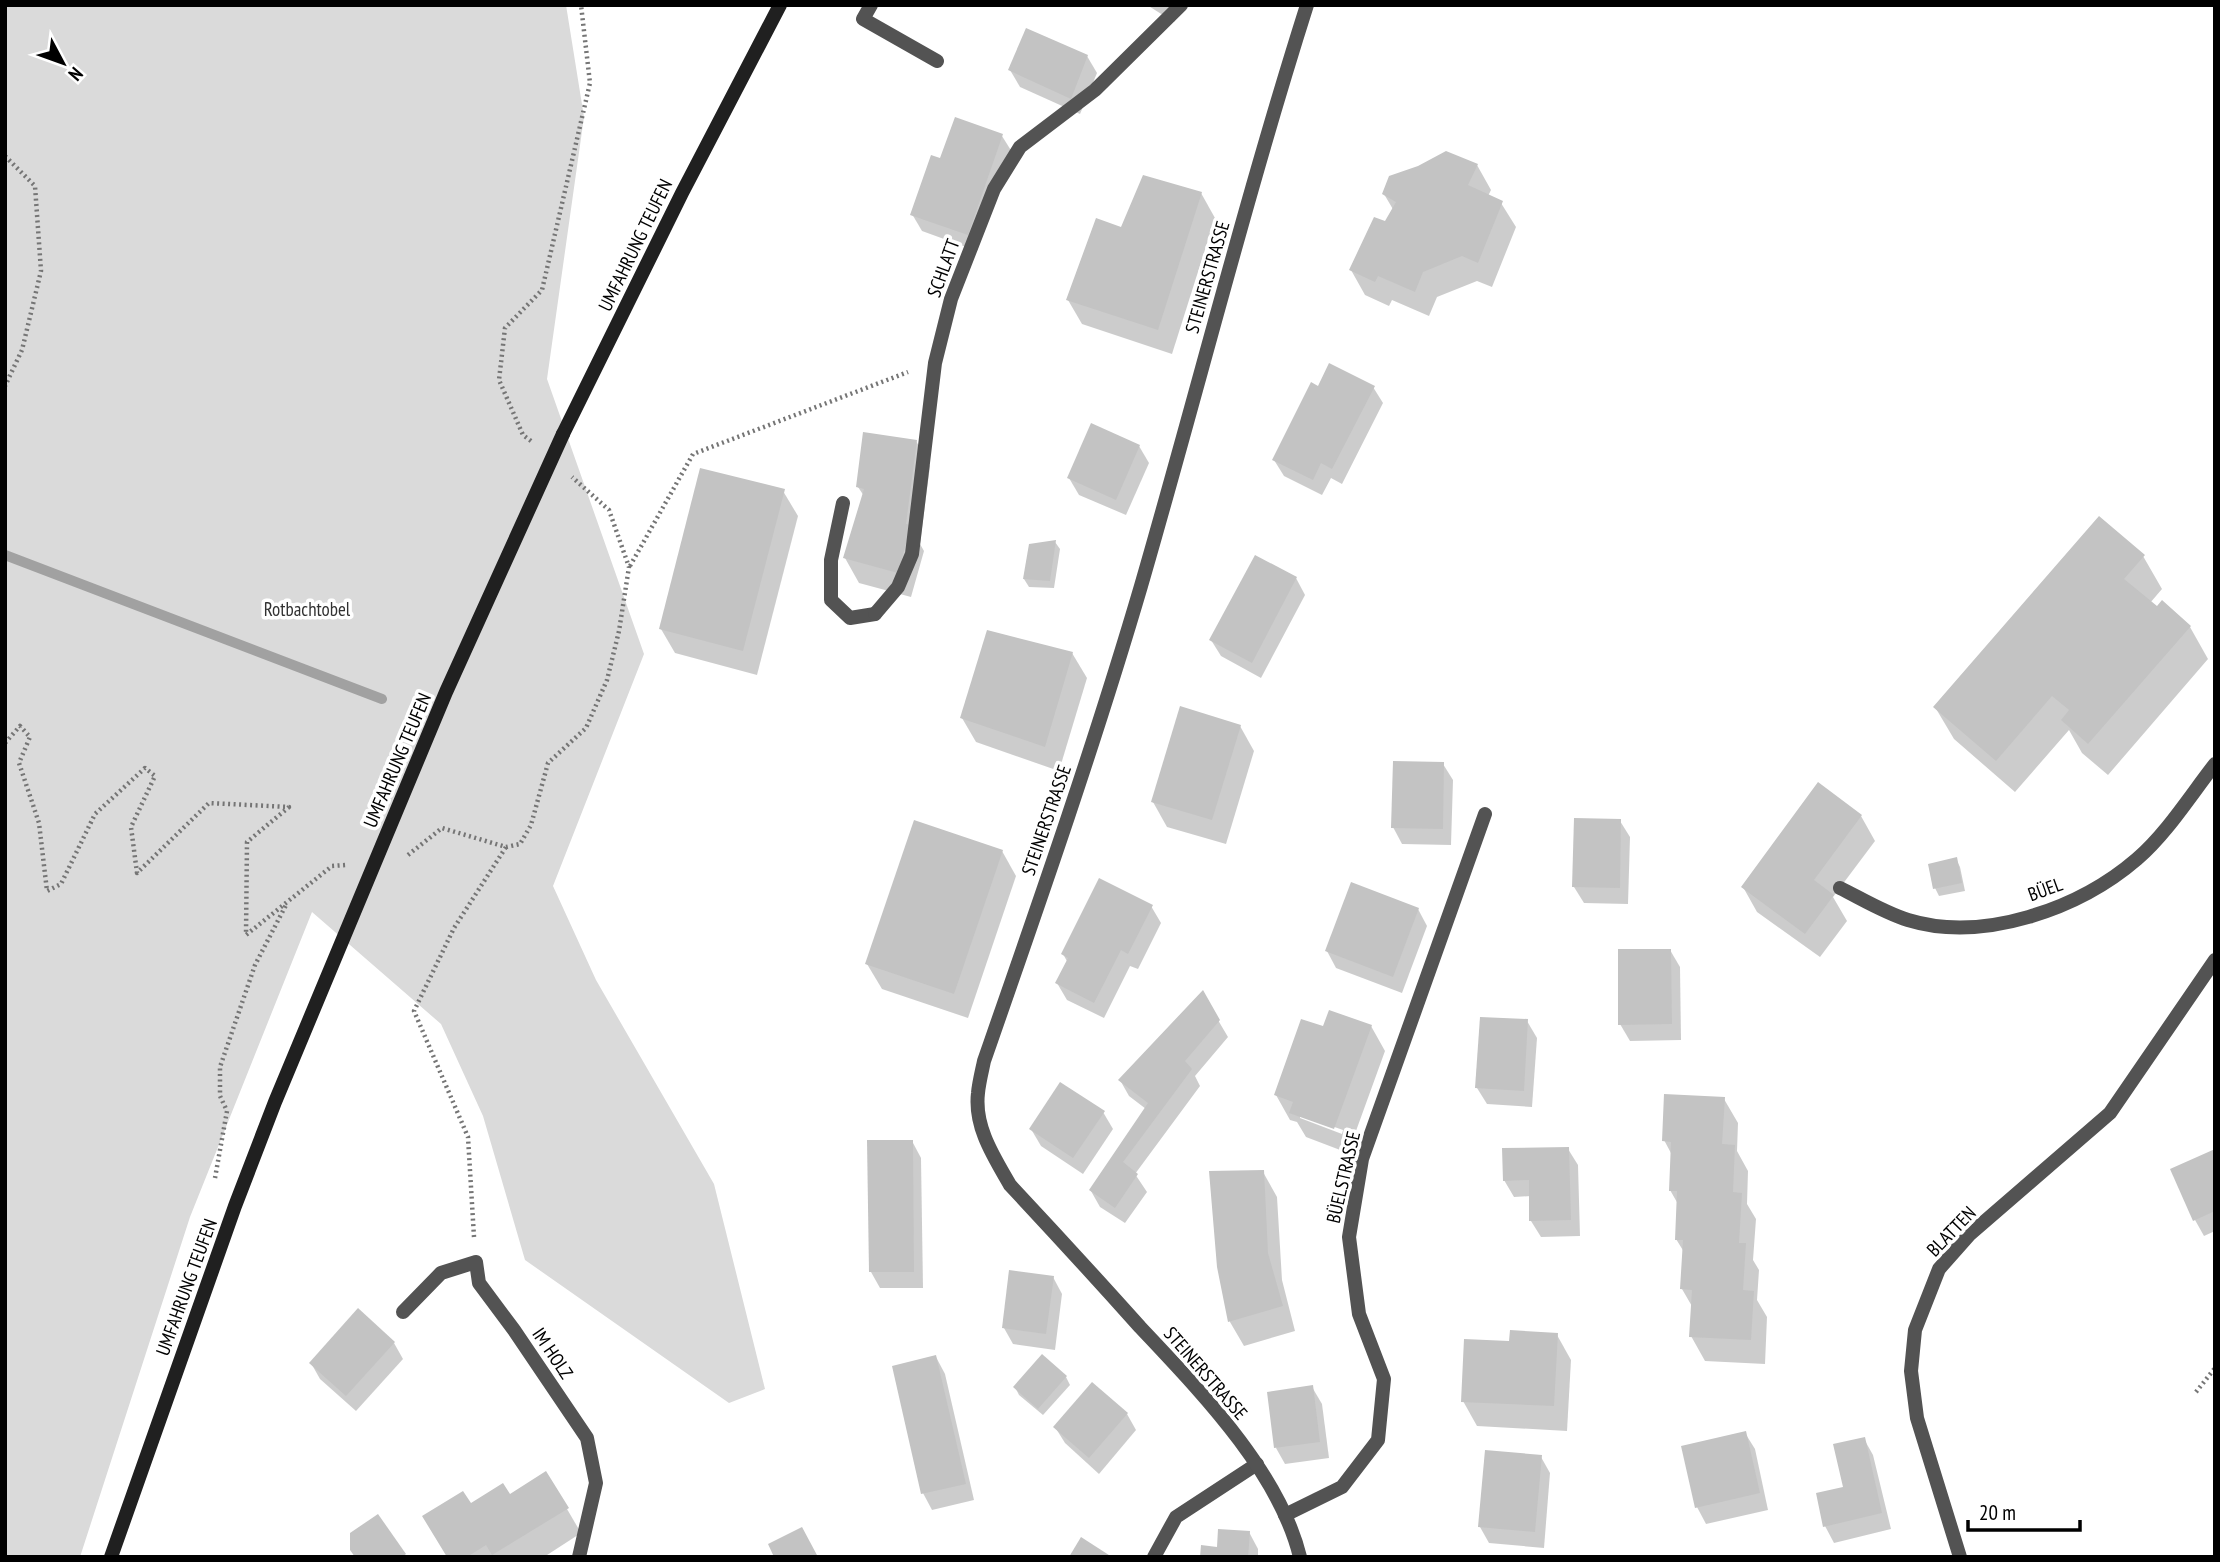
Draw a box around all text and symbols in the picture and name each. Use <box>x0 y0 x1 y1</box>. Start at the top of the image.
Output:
north arrow <box>28 28 98 98</box>
text: N <box>63 62 88 86</box>
street label: UMFAHRUNG TEUFEN <box>593 175 677 315</box>
street label: STEINERSTRASSE <box>1180 218 1234 336</box>
street label: SCHLATT <box>921 235 965 300</box>
park label: Rotbachtobel <box>264 597 351 621</box>
street label: UMFAHRUNG TEUFEN <box>358 689 436 831</box>
street label: STEINERSTRASSE <box>1016 762 1076 878</box>
street label: BÜEL <box>2025 872 2066 906</box>
street label: BÜELSTRASSE <box>1321 1129 1365 1225</box>
street label: BLATTEN <box>1921 1201 1981 1261</box>
street label: UMFAHRUNG TEUFEN <box>150 1215 222 1359</box>
street label: STEINERSTRASSE <box>1159 1322 1253 1424</box>
street label: IM HOLZ <box>527 1323 579 1383</box>
scale bar <box>1968 1488 2080 1532</box>
text: 20 m <box>1979 1499 2016 1526</box>

